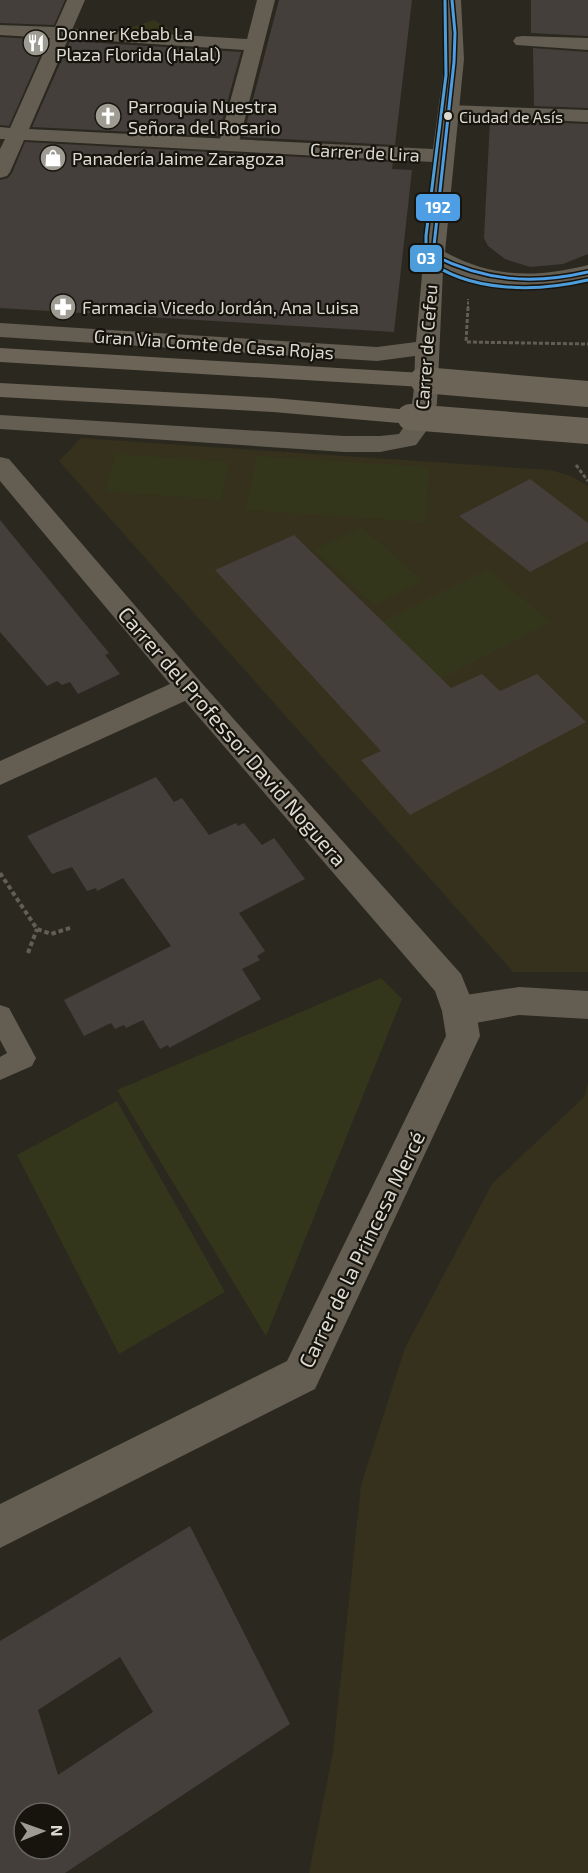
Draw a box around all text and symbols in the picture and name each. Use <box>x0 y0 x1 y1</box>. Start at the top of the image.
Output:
place label: Donner Kebab La Plaza Florida (Halal) <box>56 22 221 65</box>
restaurant icon: Donner Kebab La Plaza Florida (Halal) <box>21 28 51 58</box>
place label: Parroquia Nuestra Señora del Rosario <box>128 95 281 138</box>
church icon: Parroquia Nuestra Señora del Rosario <box>93 101 123 131</box>
place label: Ciudad de Asís <box>459 107 563 126</box>
marker: Ciudad de Asís <box>442 110 454 122</box>
street label: Carrer de Lira <box>310 138 420 166</box>
shop icon: Panadería Jaime Zaragoza <box>38 143 68 173</box>
place label: Panadería Jaime Zaragoza <box>72 147 284 169</box>
line badge: 192 <box>415 193 461 222</box>
text: 192 <box>425 197 451 216</box>
line badge: 03 <box>409 244 443 273</box>
text: 03 <box>416 248 436 267</box>
street label: Carrer de Cefeu <box>411 284 441 410</box>
pharmacy icon: Farmacia Vicedo Jordán, Ana Luisa <box>48 292 78 322</box>
place label: Farmacia Vicedo Jordán, Ana Luisa <box>82 296 359 318</box>
street label: Gran Via Comte de Casa Rojas <box>93 325 335 363</box>
street label: Carrer del Professor David Noguera <box>114 601 352 871</box>
street label: Carrer de la Princesa Mercé <box>293 1127 429 1371</box>
north arrow <box>12 1801 72 1861</box>
text: N <box>48 1825 67 1837</box>

